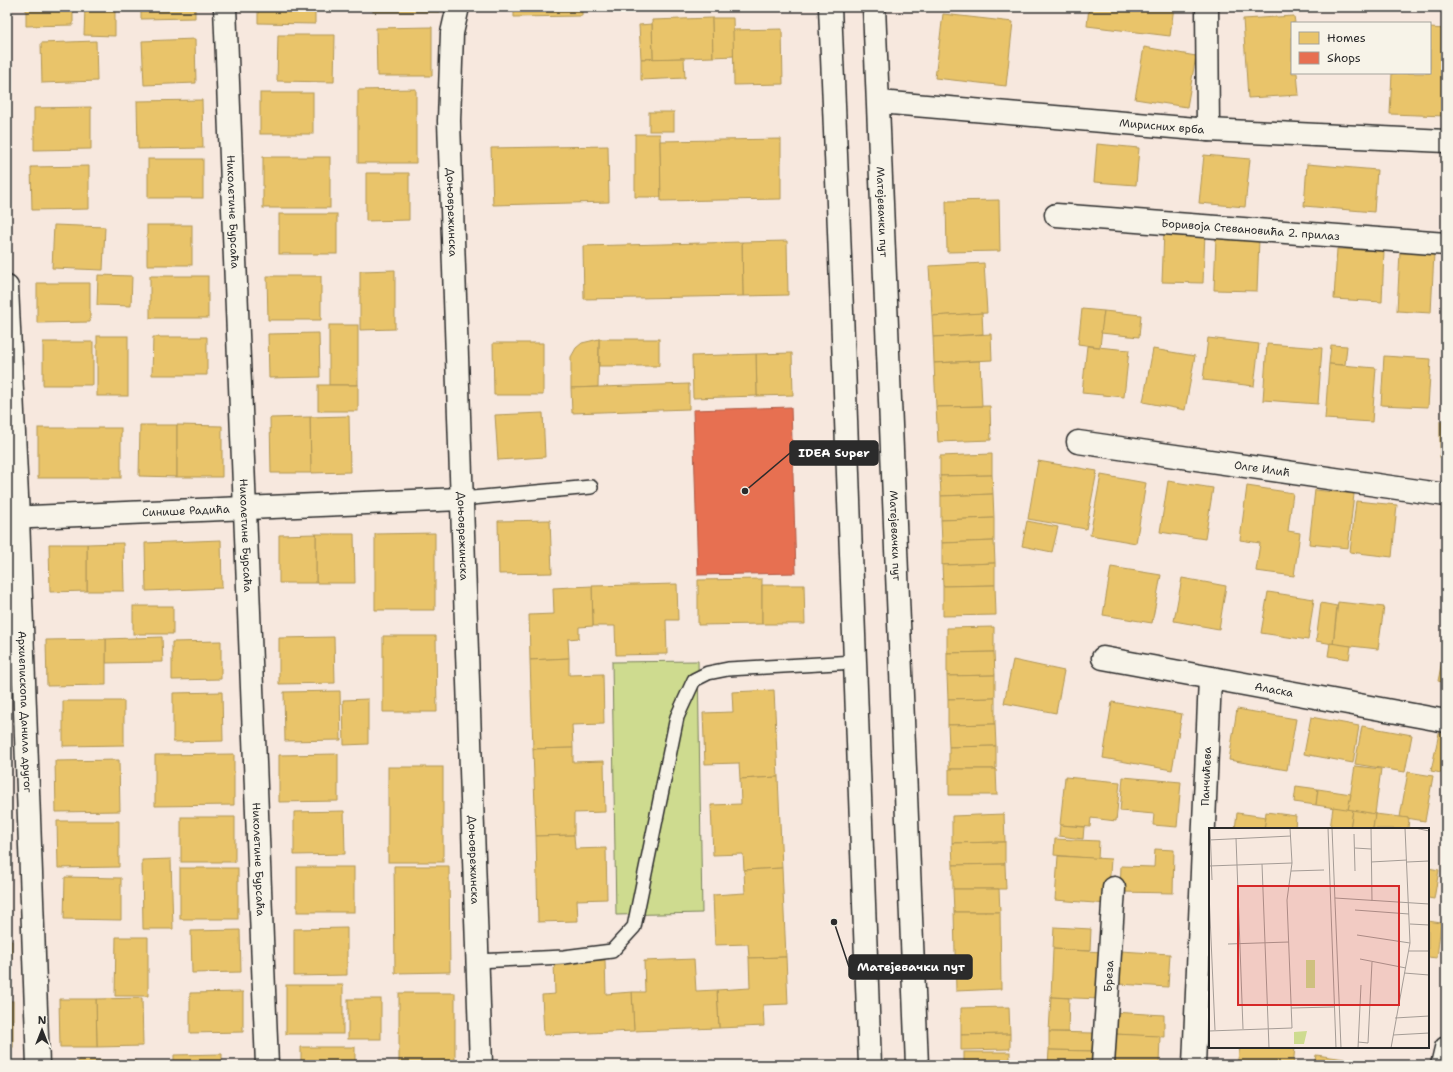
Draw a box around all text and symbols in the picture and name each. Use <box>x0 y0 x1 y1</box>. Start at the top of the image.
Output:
legend <box>1291 22 1431 74</box>
text: Homes <box>1327 30 1366 46</box>
text: Shops <box>1327 50 1361 66</box>
street label: Мирисних врба <box>1119 115 1205 137</box>
street label: Николетине Бурсаћа <box>223 155 243 269</box>
street label: Матејевачки пут <box>873 166 892 258</box>
street label: Доњоврежинска <box>443 168 461 257</box>
street label: Боривоја Стевановића 2. прилаз <box>1161 215 1340 244</box>
callout: IDEA Super <box>790 441 878 465</box>
text: IDEA Super <box>798 445 870 461</box>
street label: Олге Илић <box>1233 457 1291 480</box>
street label: Николетине Бурсаћа <box>236 478 256 593</box>
street label: Матејевачки пут <box>886 490 905 582</box>
street label: Доњоврежинска <box>454 491 472 581</box>
street label: Синише Радића <box>142 501 230 520</box>
street label: Архиепископа Данила другог <box>15 631 36 793</box>
street label: Аласка <box>1254 679 1295 700</box>
street label: Панчићева <box>1197 746 1215 806</box>
street label: Николетине Бурсаћа <box>249 802 269 917</box>
street label: Доњоврежинска <box>465 815 483 905</box>
inset map <box>1209 828 1429 1048</box>
callout: Матејевачки пут <box>849 955 972 979</box>
text: Матејевачки пут <box>857 959 966 975</box>
street label: Бреза <box>1100 960 1117 993</box>
north arrow <box>22 1010 62 1050</box>
text: N <box>38 1013 47 1028</box>

